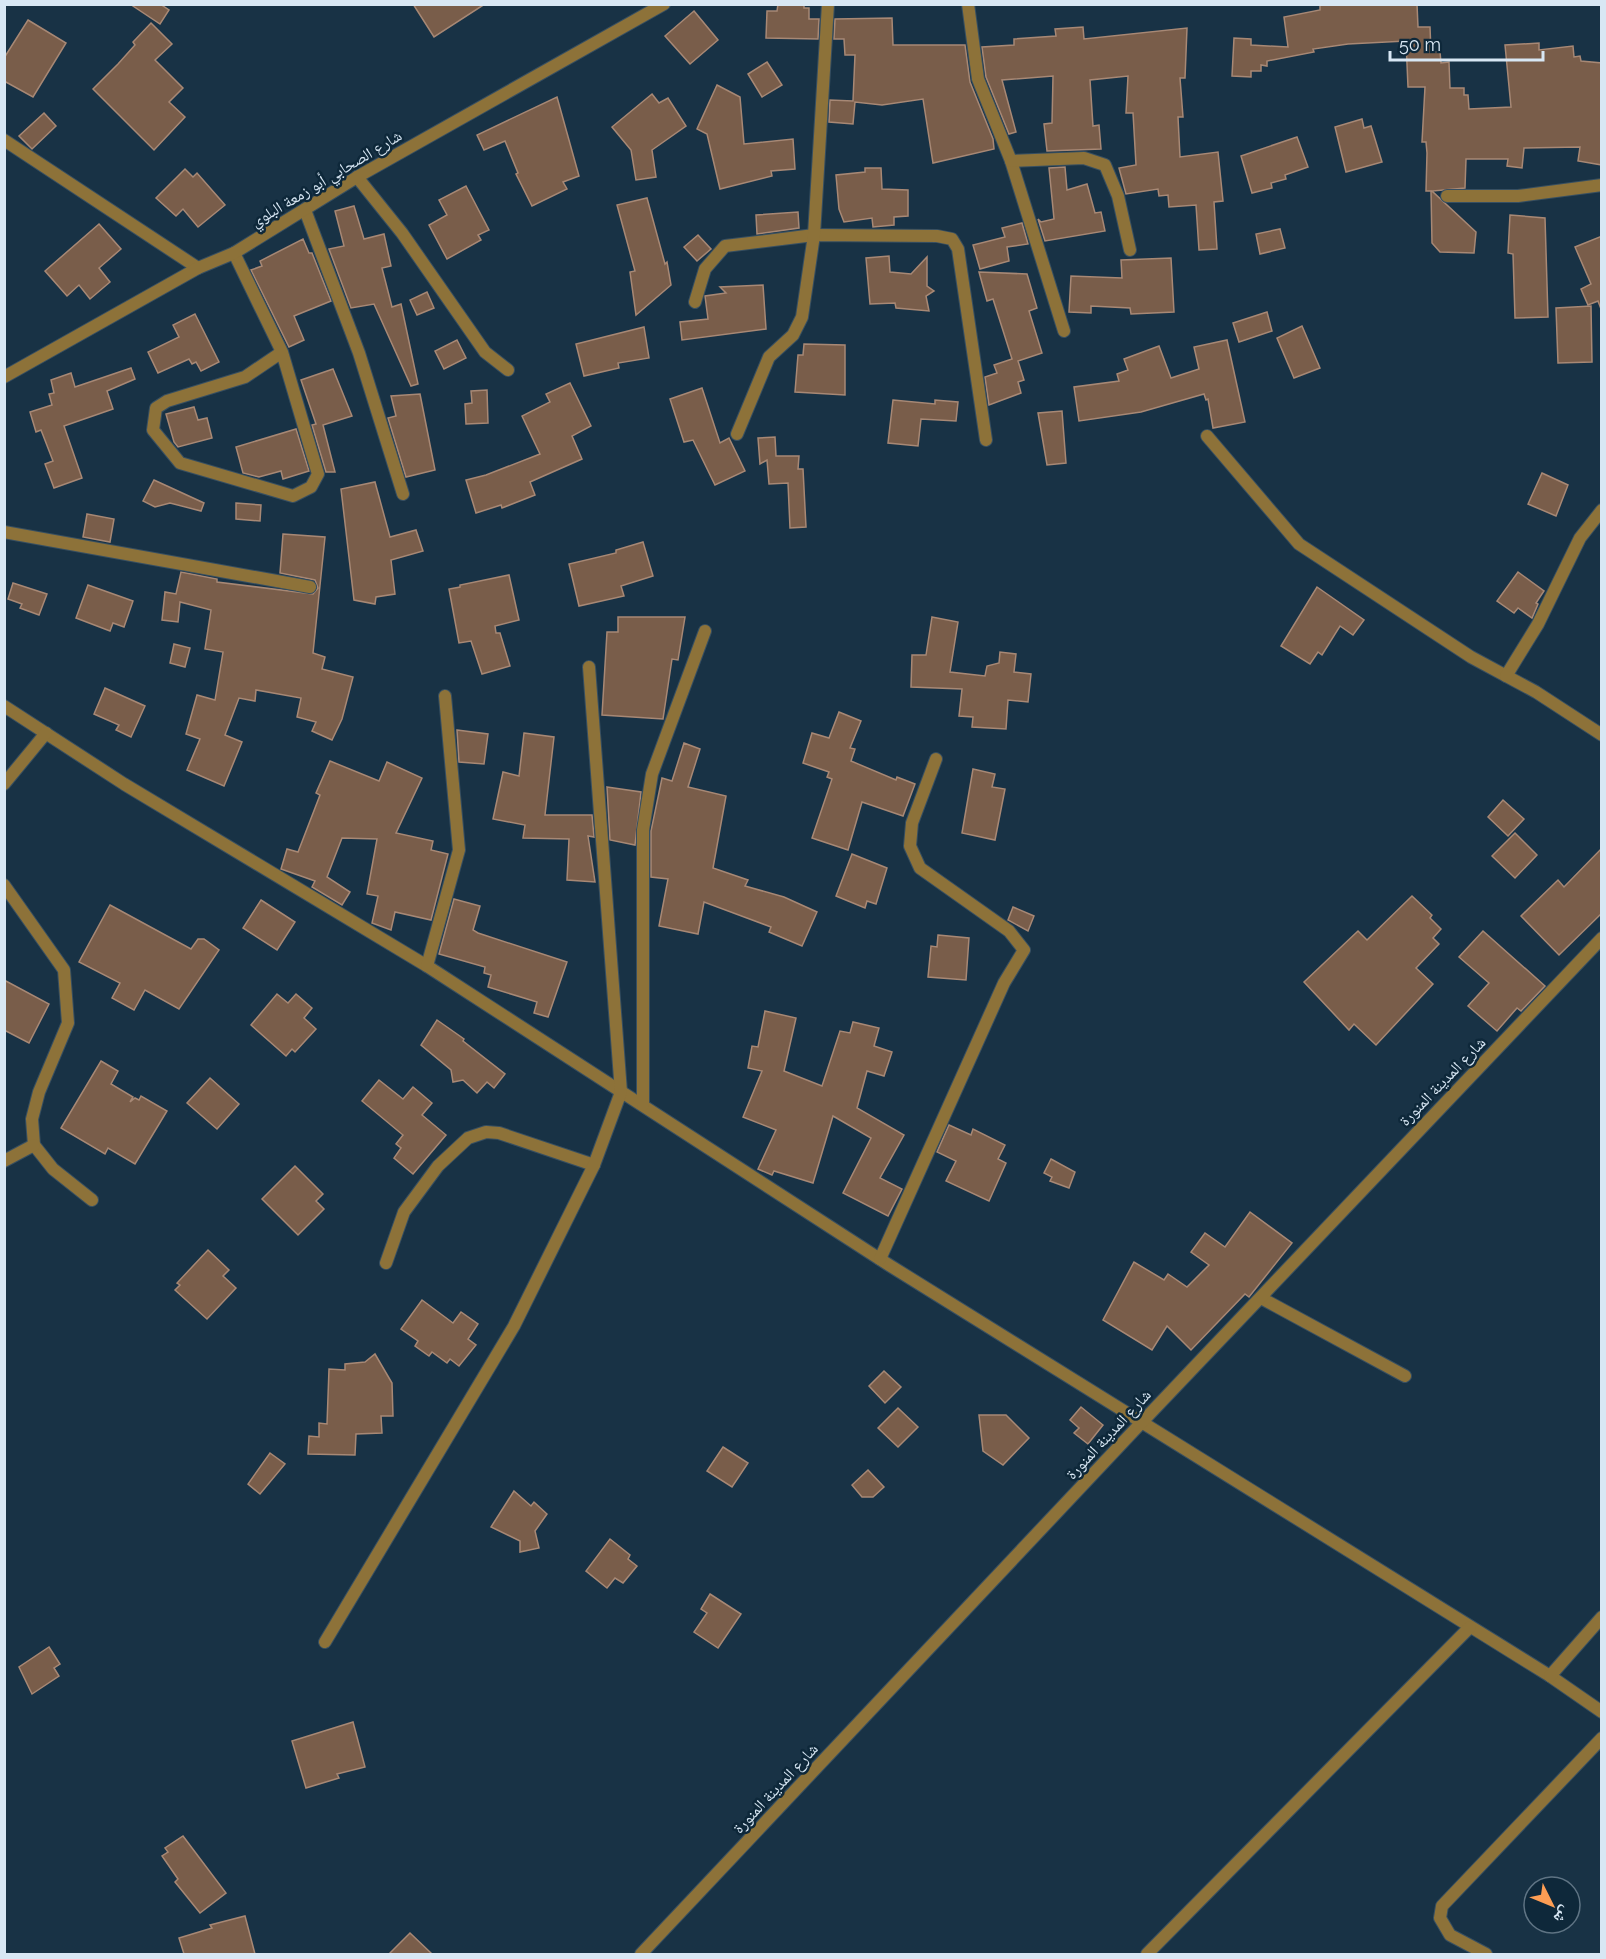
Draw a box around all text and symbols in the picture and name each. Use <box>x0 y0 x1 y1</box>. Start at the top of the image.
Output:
scale bar <box>1390 24 1543 62</box>
text: 50 m <box>1399 34 1441 55</box>
street label: شارع الصحابي أبو زمعة البلوي <box>247 126 407 234</box>
street label: شارع المدينة المنورة <box>1395 1033 1490 1130</box>
street label: شارع المدينة المنورة <box>1062 1385 1156 1484</box>
street label: شارع المدينة المنورة <box>729 1739 823 1838</box>
north arrow <box>1522 1875 1582 1935</box>
text: ش <box>1550 1902 1575 1928</box>

